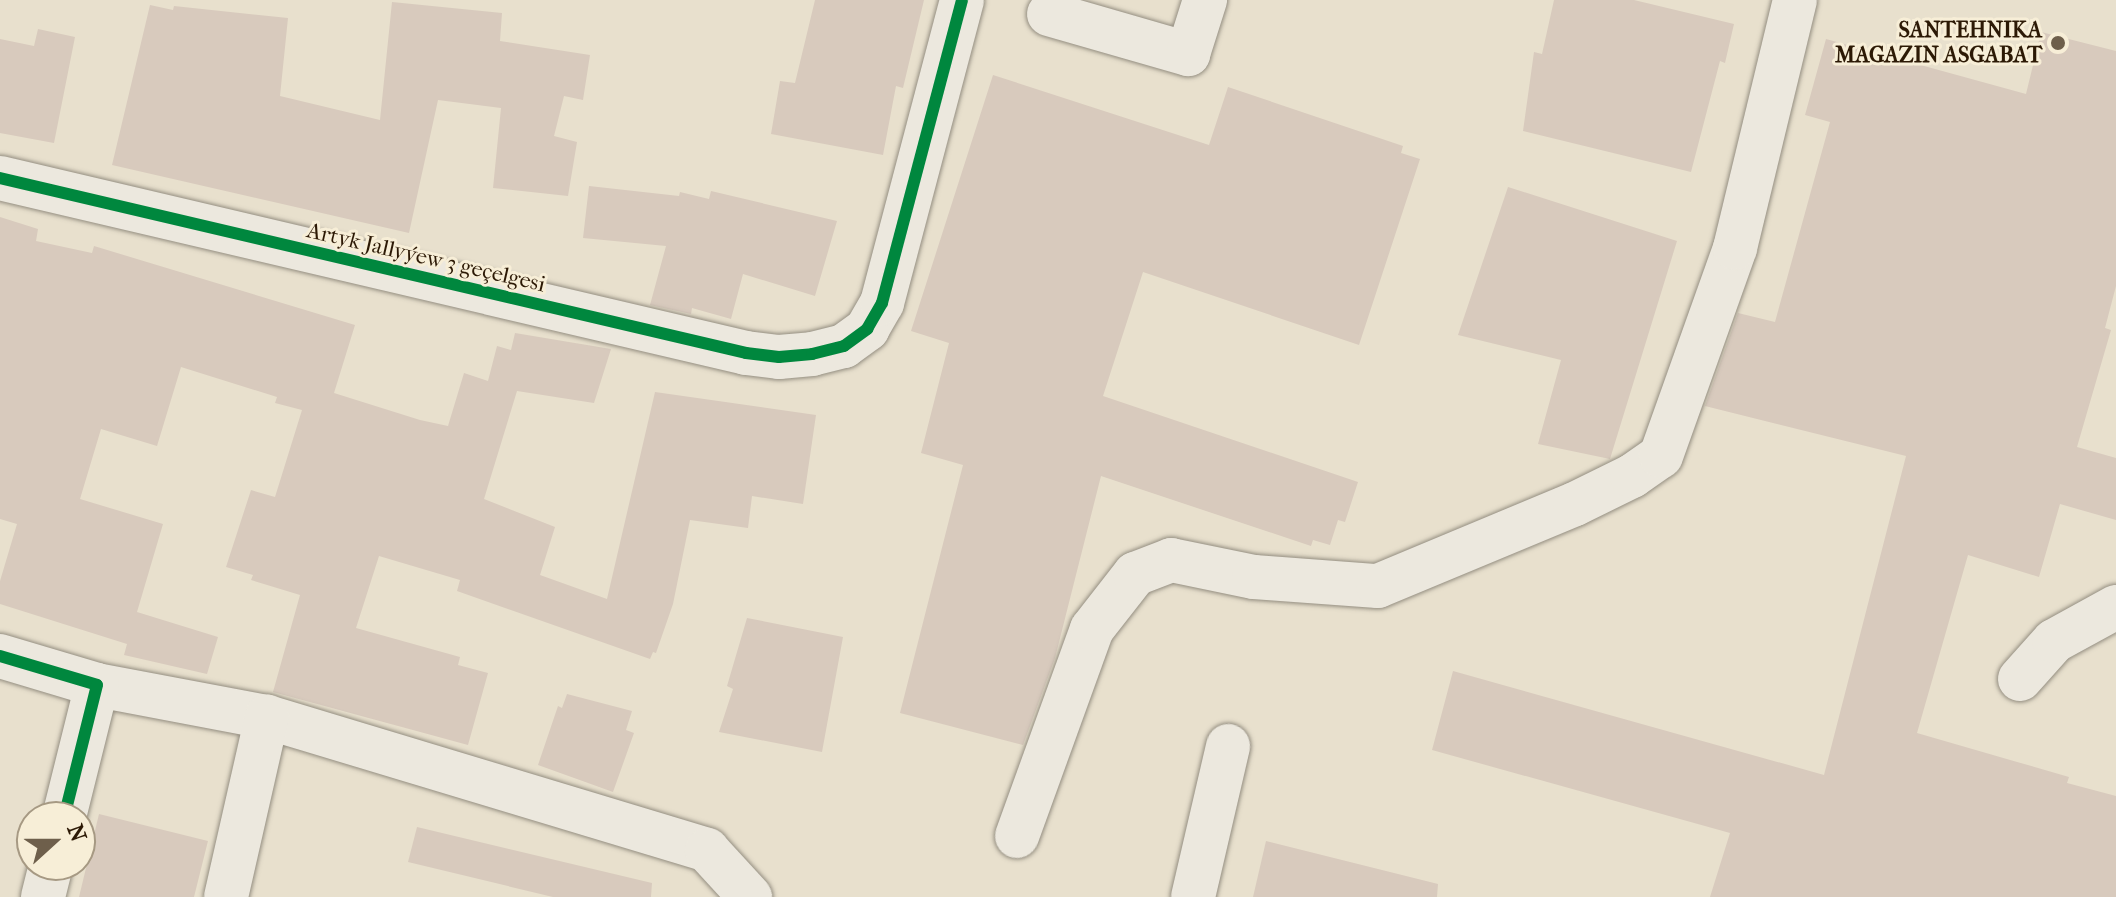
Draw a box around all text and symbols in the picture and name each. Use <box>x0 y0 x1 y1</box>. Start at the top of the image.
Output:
place label: SANTEHNIKA MAGAZIN ASGABAT <box>1835 17 2042 68</box>
marker: SANTEHNIKA MAGAZIN ASGABAT <box>2049 34 2067 52</box>
street label: Artyk Jallyýew 3 geçelgesi <box>304 218 548 298</box>
north arrow <box>16 801 96 881</box>
text: N <box>61 821 92 846</box>

